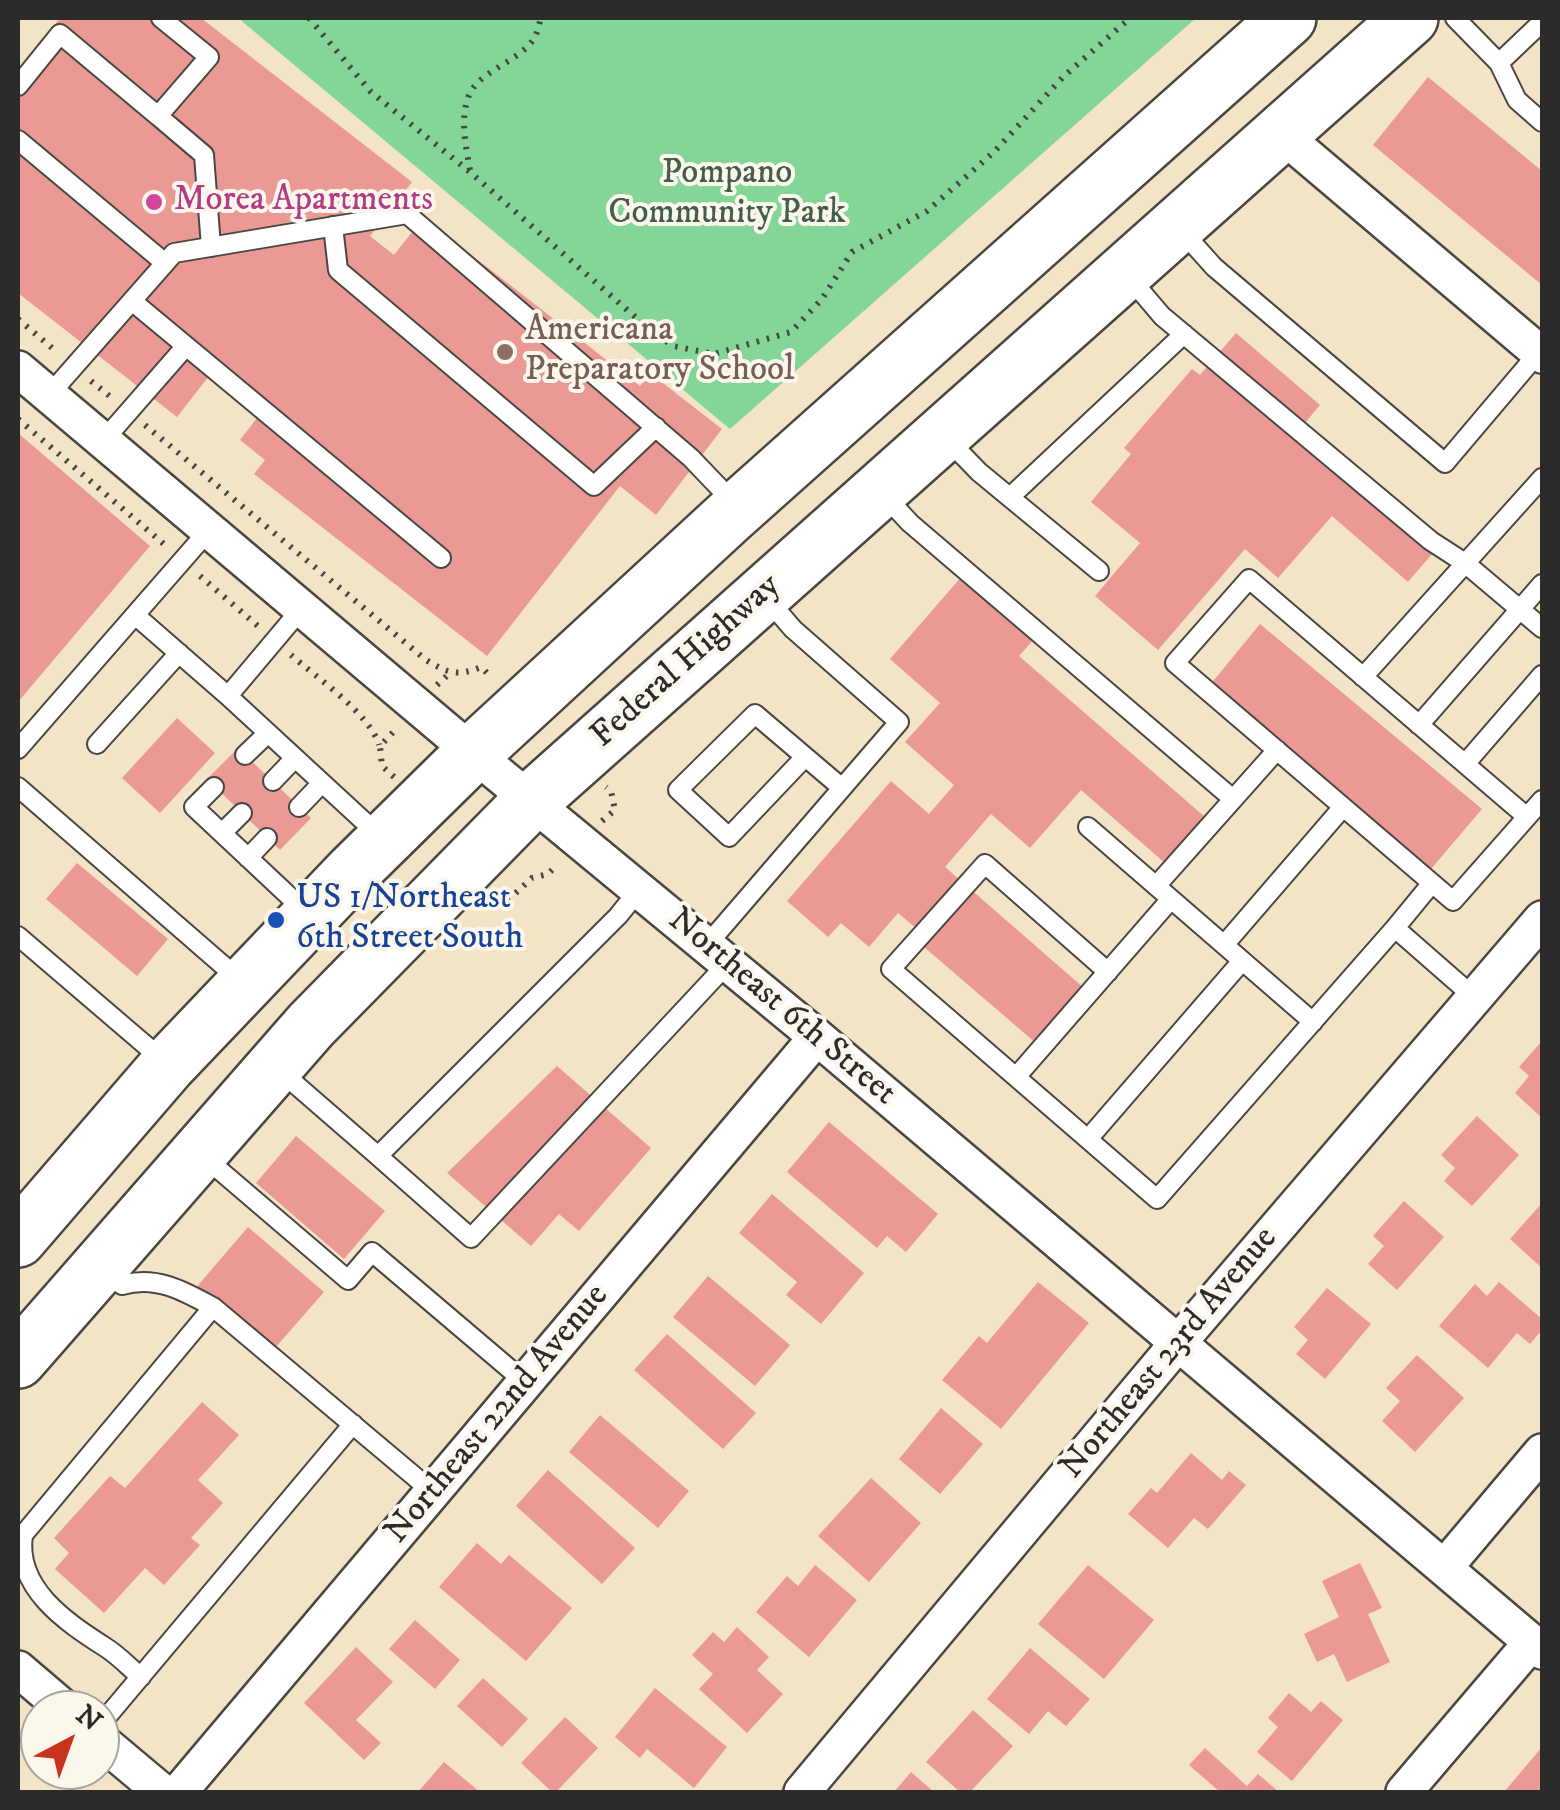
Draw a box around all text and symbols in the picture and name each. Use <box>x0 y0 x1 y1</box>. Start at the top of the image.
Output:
park label: Pompano Community Park <box>608 154 846 236</box>
place label: Morea Apartments <box>174 181 433 223</box>
marker: Morea Apartments <box>143 191 165 213</box>
place label: Americana Preparatory School <box>525 311 794 393</box>
marker: Americana Preparatory School <box>494 341 516 363</box>
street label: Federal Highway <box>584 566 790 758</box>
place label: US 1/Northeast 6th Street South <box>296 879 523 961</box>
street label: Northeast 6th Street <box>658 900 904 1116</box>
marker: US 1/Northeast 6th Street South <box>265 909 287 931</box>
street label: Northeast 23rd Avenue <box>1052 1219 1288 1489</box>
street label: Northeast 22nd Avenue <box>377 1277 619 1553</box>
north arrow <box>20 1690 120 1790</box>
text: N <box>69 1698 109 1739</box>

